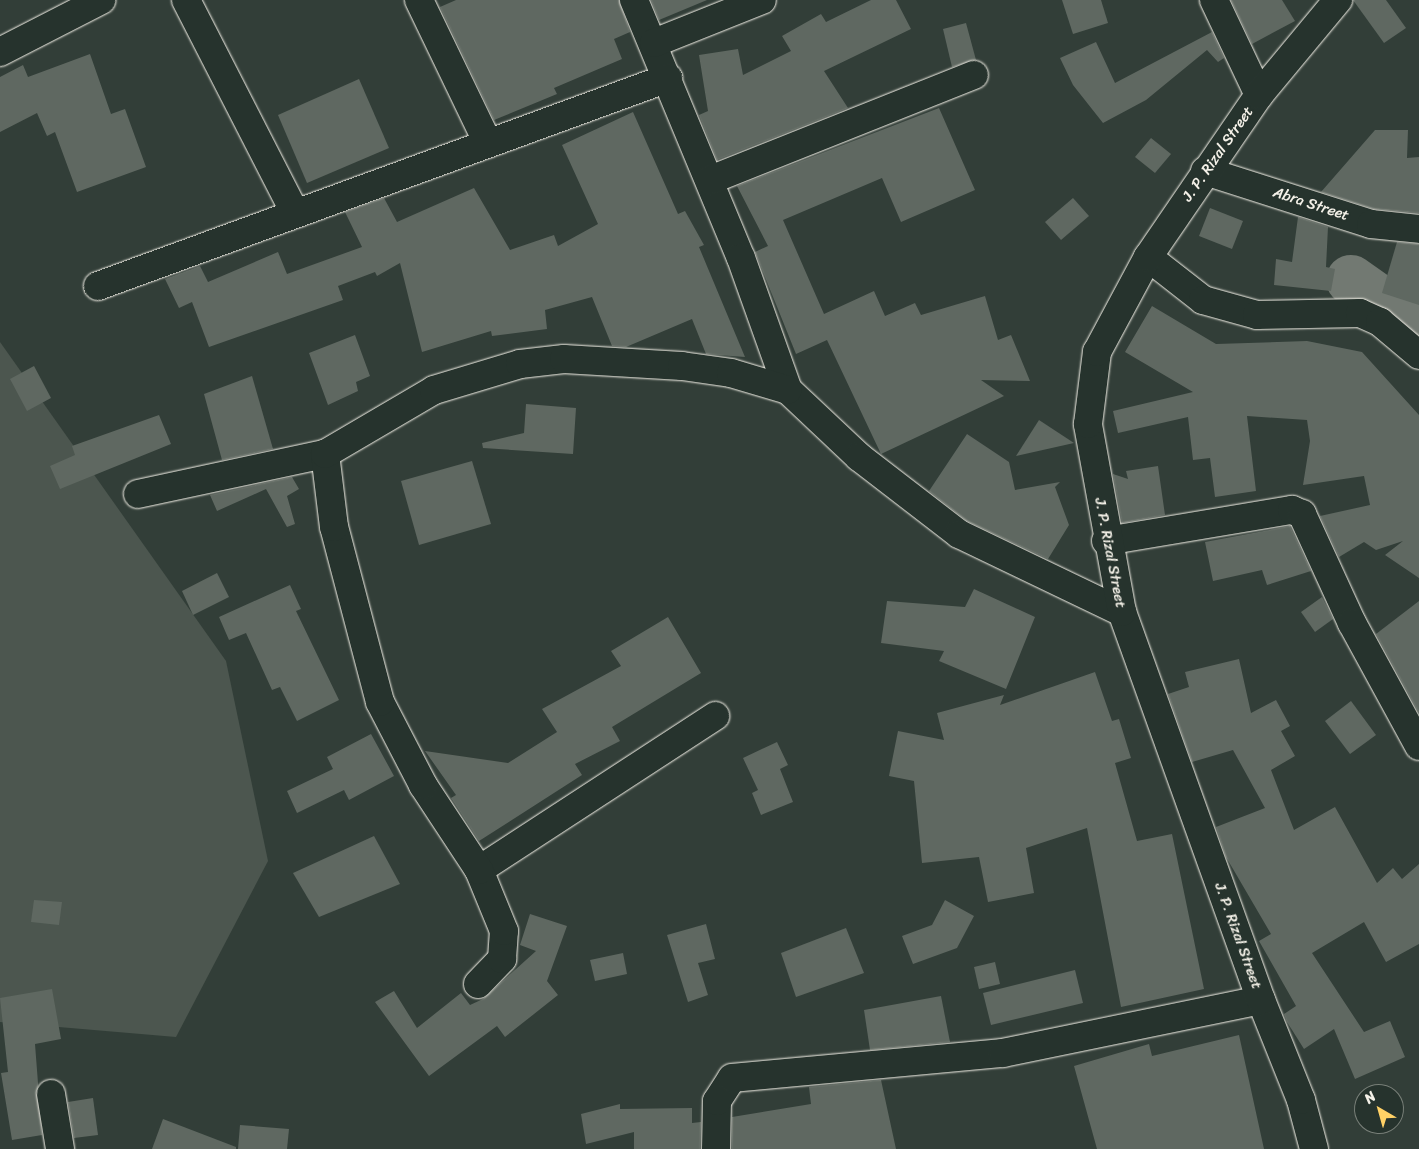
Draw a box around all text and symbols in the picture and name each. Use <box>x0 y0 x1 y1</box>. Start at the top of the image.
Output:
street label: J. P. Rizal Street <box>1179 103 1257 205</box>
street label: Abra Street <box>1271 183 1351 225</box>
street label: J. P. Rizal Street <box>1091 497 1129 609</box>
street label: J. P. Rizal Street <box>1211 881 1265 991</box>
north arrow <box>1354 1084 1404 1134</box>
text: N <box>1359 1085 1382 1110</box>

